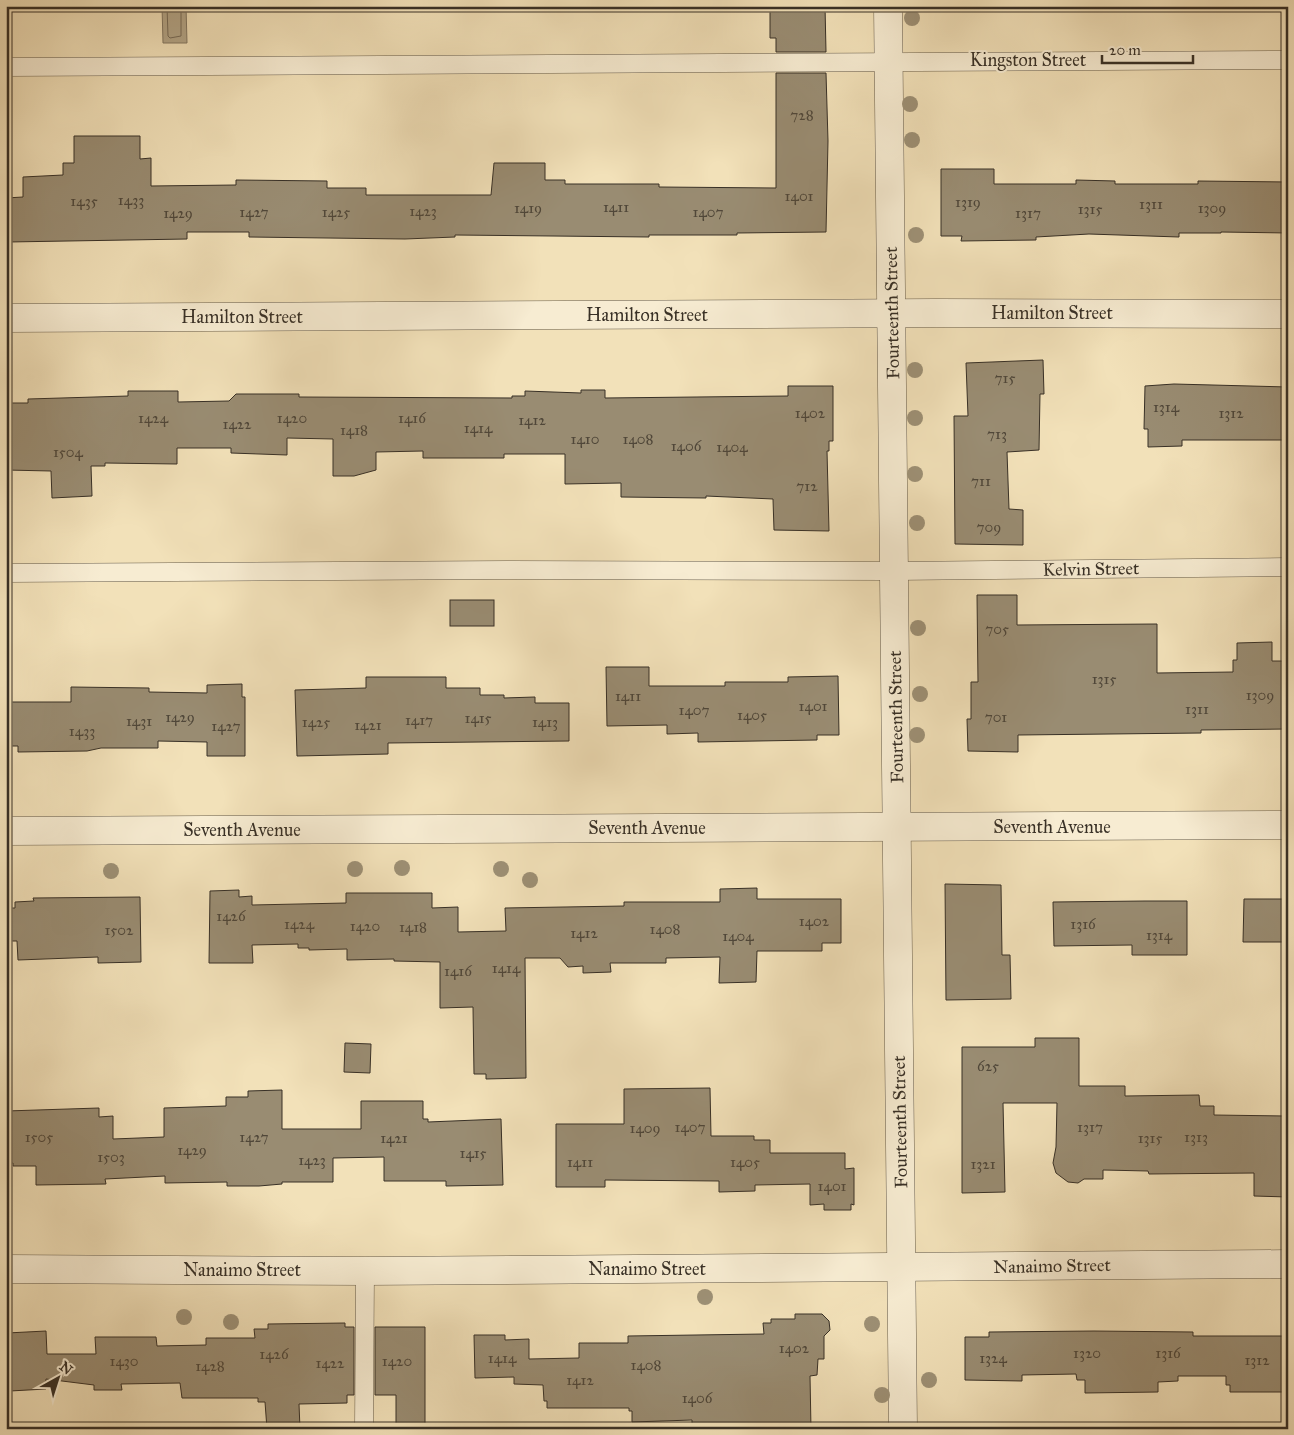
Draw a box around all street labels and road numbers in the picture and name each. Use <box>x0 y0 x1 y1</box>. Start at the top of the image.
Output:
street label: Kingston Street <box>970 49 1087 72</box>
street label: Fourteenth Street <box>880 246 904 380</box>
street label: Hamilton Street <box>991 302 1114 324</box>
street label: Hamilton Street <box>586 304 709 326</box>
street label: Hamilton Street <box>181 306 304 328</box>
street label: Kelvin Street <box>1042 557 1140 581</box>
street label: Fourteenth Street <box>884 650 908 784</box>
street label: Seventh Avenue <box>993 816 1111 838</box>
street label: Seventh Avenue <box>588 817 706 839</box>
street label: Seventh Avenue <box>183 819 301 841</box>
street label: Fourteenth Street <box>888 1055 912 1189</box>
street label: Nanaimo Street <box>993 1254 1112 1278</box>
street label: Nanaimo Street <box>588 1258 706 1280</box>
street label: Nanaimo Street <box>183 1259 301 1281</box>

